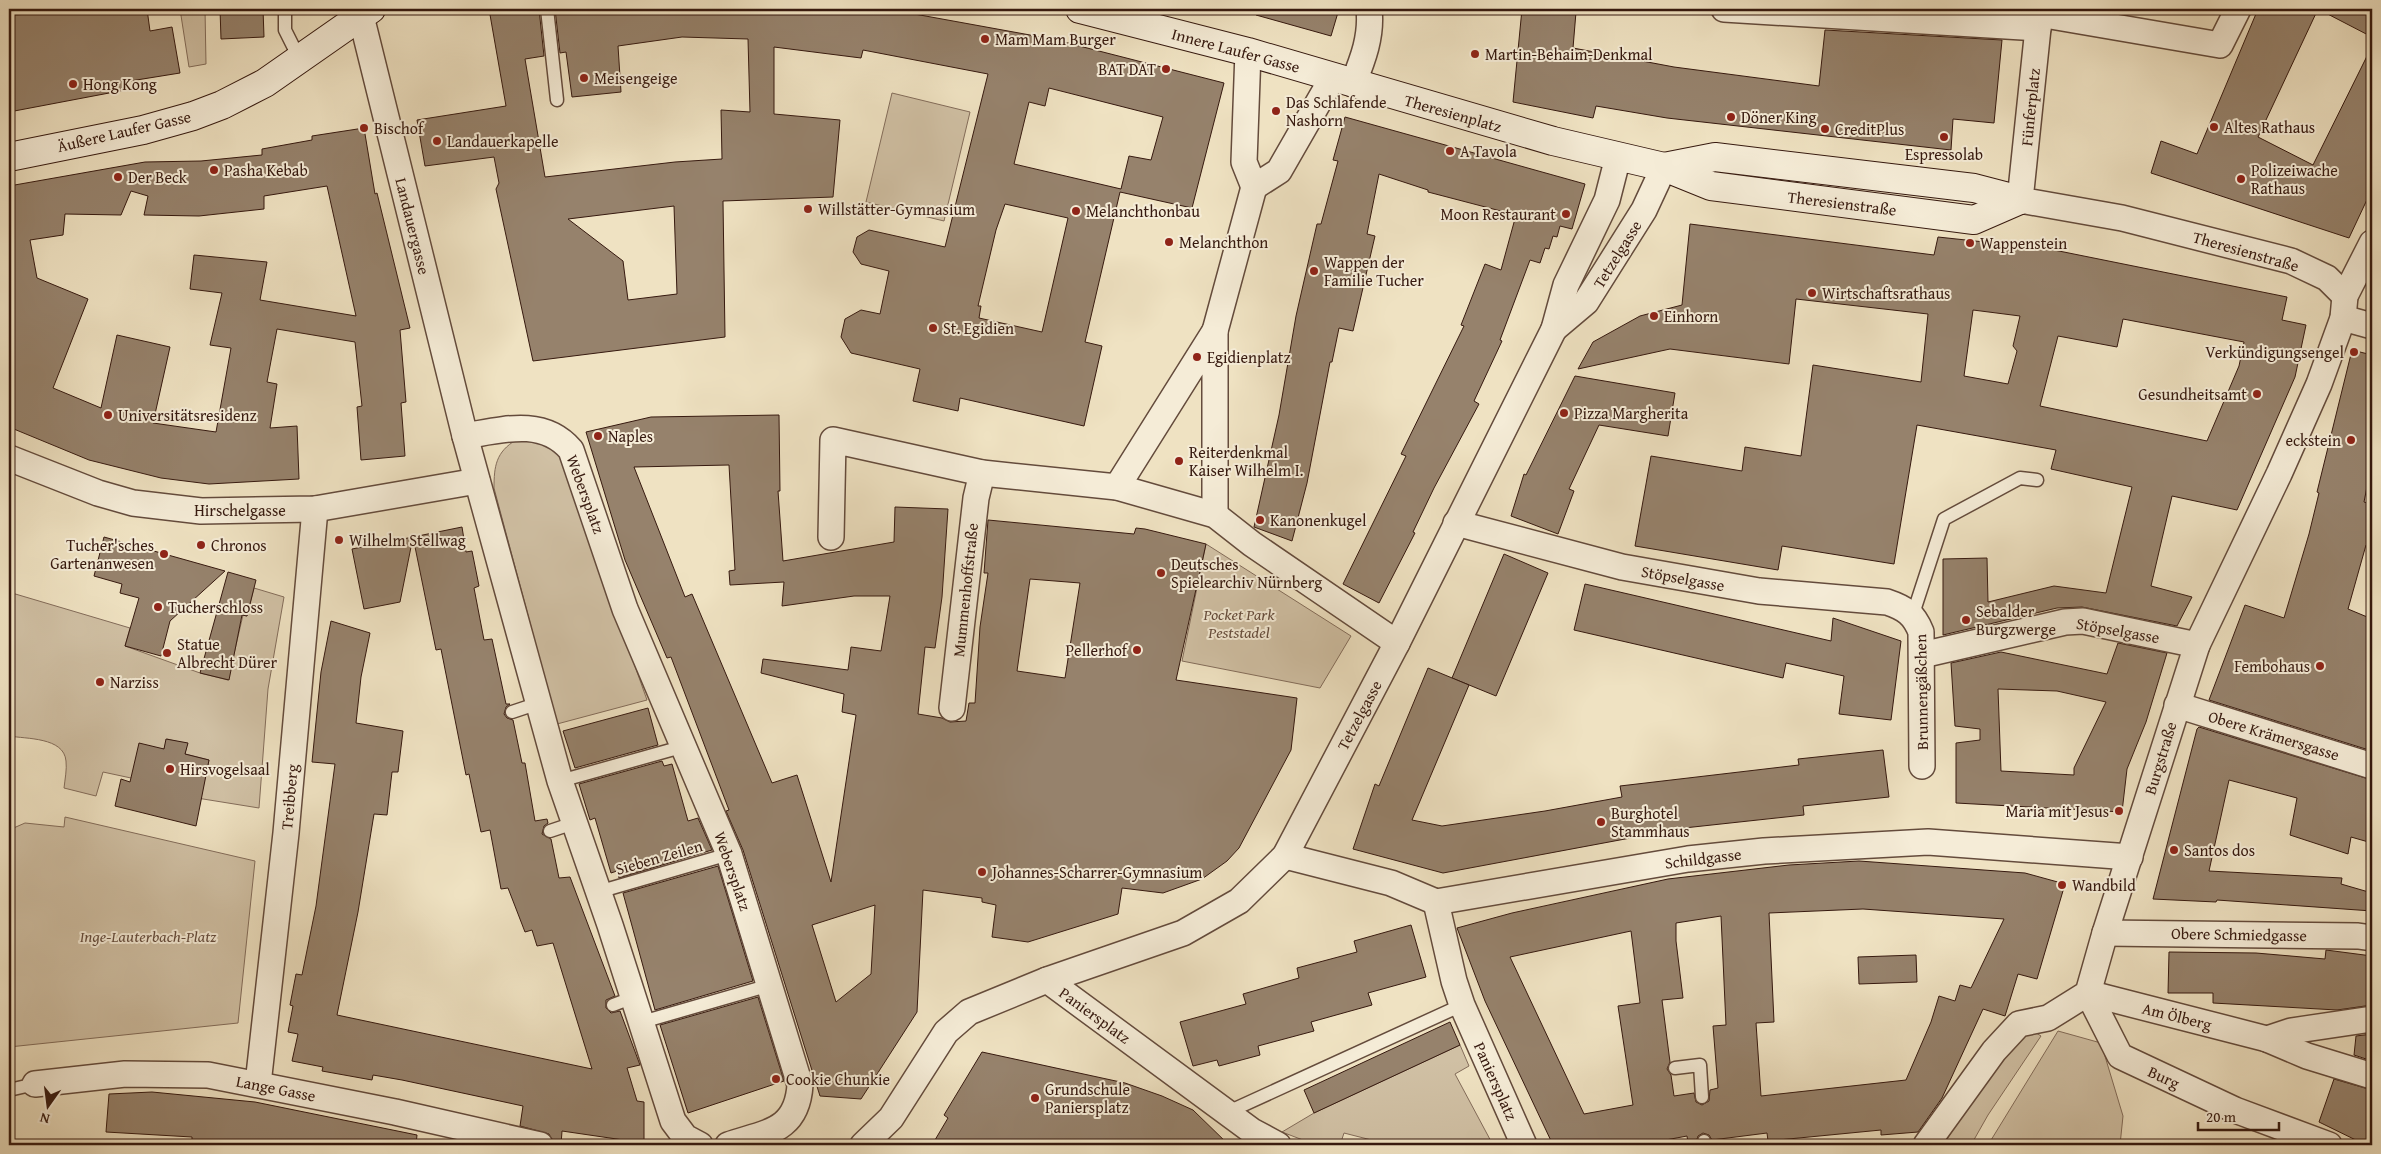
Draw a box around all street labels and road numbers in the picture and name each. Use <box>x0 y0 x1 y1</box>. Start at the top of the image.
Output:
street label: Innere Laufer Gasse <box>1169 21 1303 79</box>
street label: Fünferplatz <box>2014 67 2046 147</box>
street label: Theresienplatz <box>1402 88 1504 138</box>
street label: Äußere Laufer Gasse <box>55 104 193 158</box>
street label: Landauergasse <box>389 175 437 277</box>
street label: Theresienstraße <box>1786 184 1898 222</box>
street label: Tetzelgasse <box>1587 215 1647 293</box>
street label: Theresienstraße <box>2190 224 2302 278</box>
street label: Webersplatz <box>561 451 611 537</box>
street label: Hirschelgasse <box>194 498 286 522</box>
street label: Mummenhoffstraße <box>946 522 984 658</box>
street label: Stöpselgasse <box>1639 559 1727 597</box>
street label: Stöpselgasse <box>2074 611 2162 649</box>
street label: Brunnengäßchen <box>1908 634 1934 750</box>
street label: Tetzelgasse <box>1331 676 1387 754</box>
street label: Obere Krämersgasse <box>2206 704 2342 766</box>
street label: Burgstraße <box>2138 719 2182 797</box>
street label: Treibberg <box>274 763 304 831</box>
street label: Webersplatz <box>708 828 758 914</box>
street label: Sieben Zeilen <box>613 833 705 881</box>
street label: Schildgasse <box>1663 841 1743 875</box>
street label: Obere Schmiedgasse <box>2171 921 2307 947</box>
street label: Paniersplatz <box>1054 981 1136 1049</box>
street label: Am Ölberg <box>2140 996 2214 1036</box>
street label: Paniersplatz <box>1468 1038 1524 1124</box>
street label: Burg <box>2144 1059 2184 1095</box>
street label: Lange Gasse <box>234 1069 318 1107</box>

